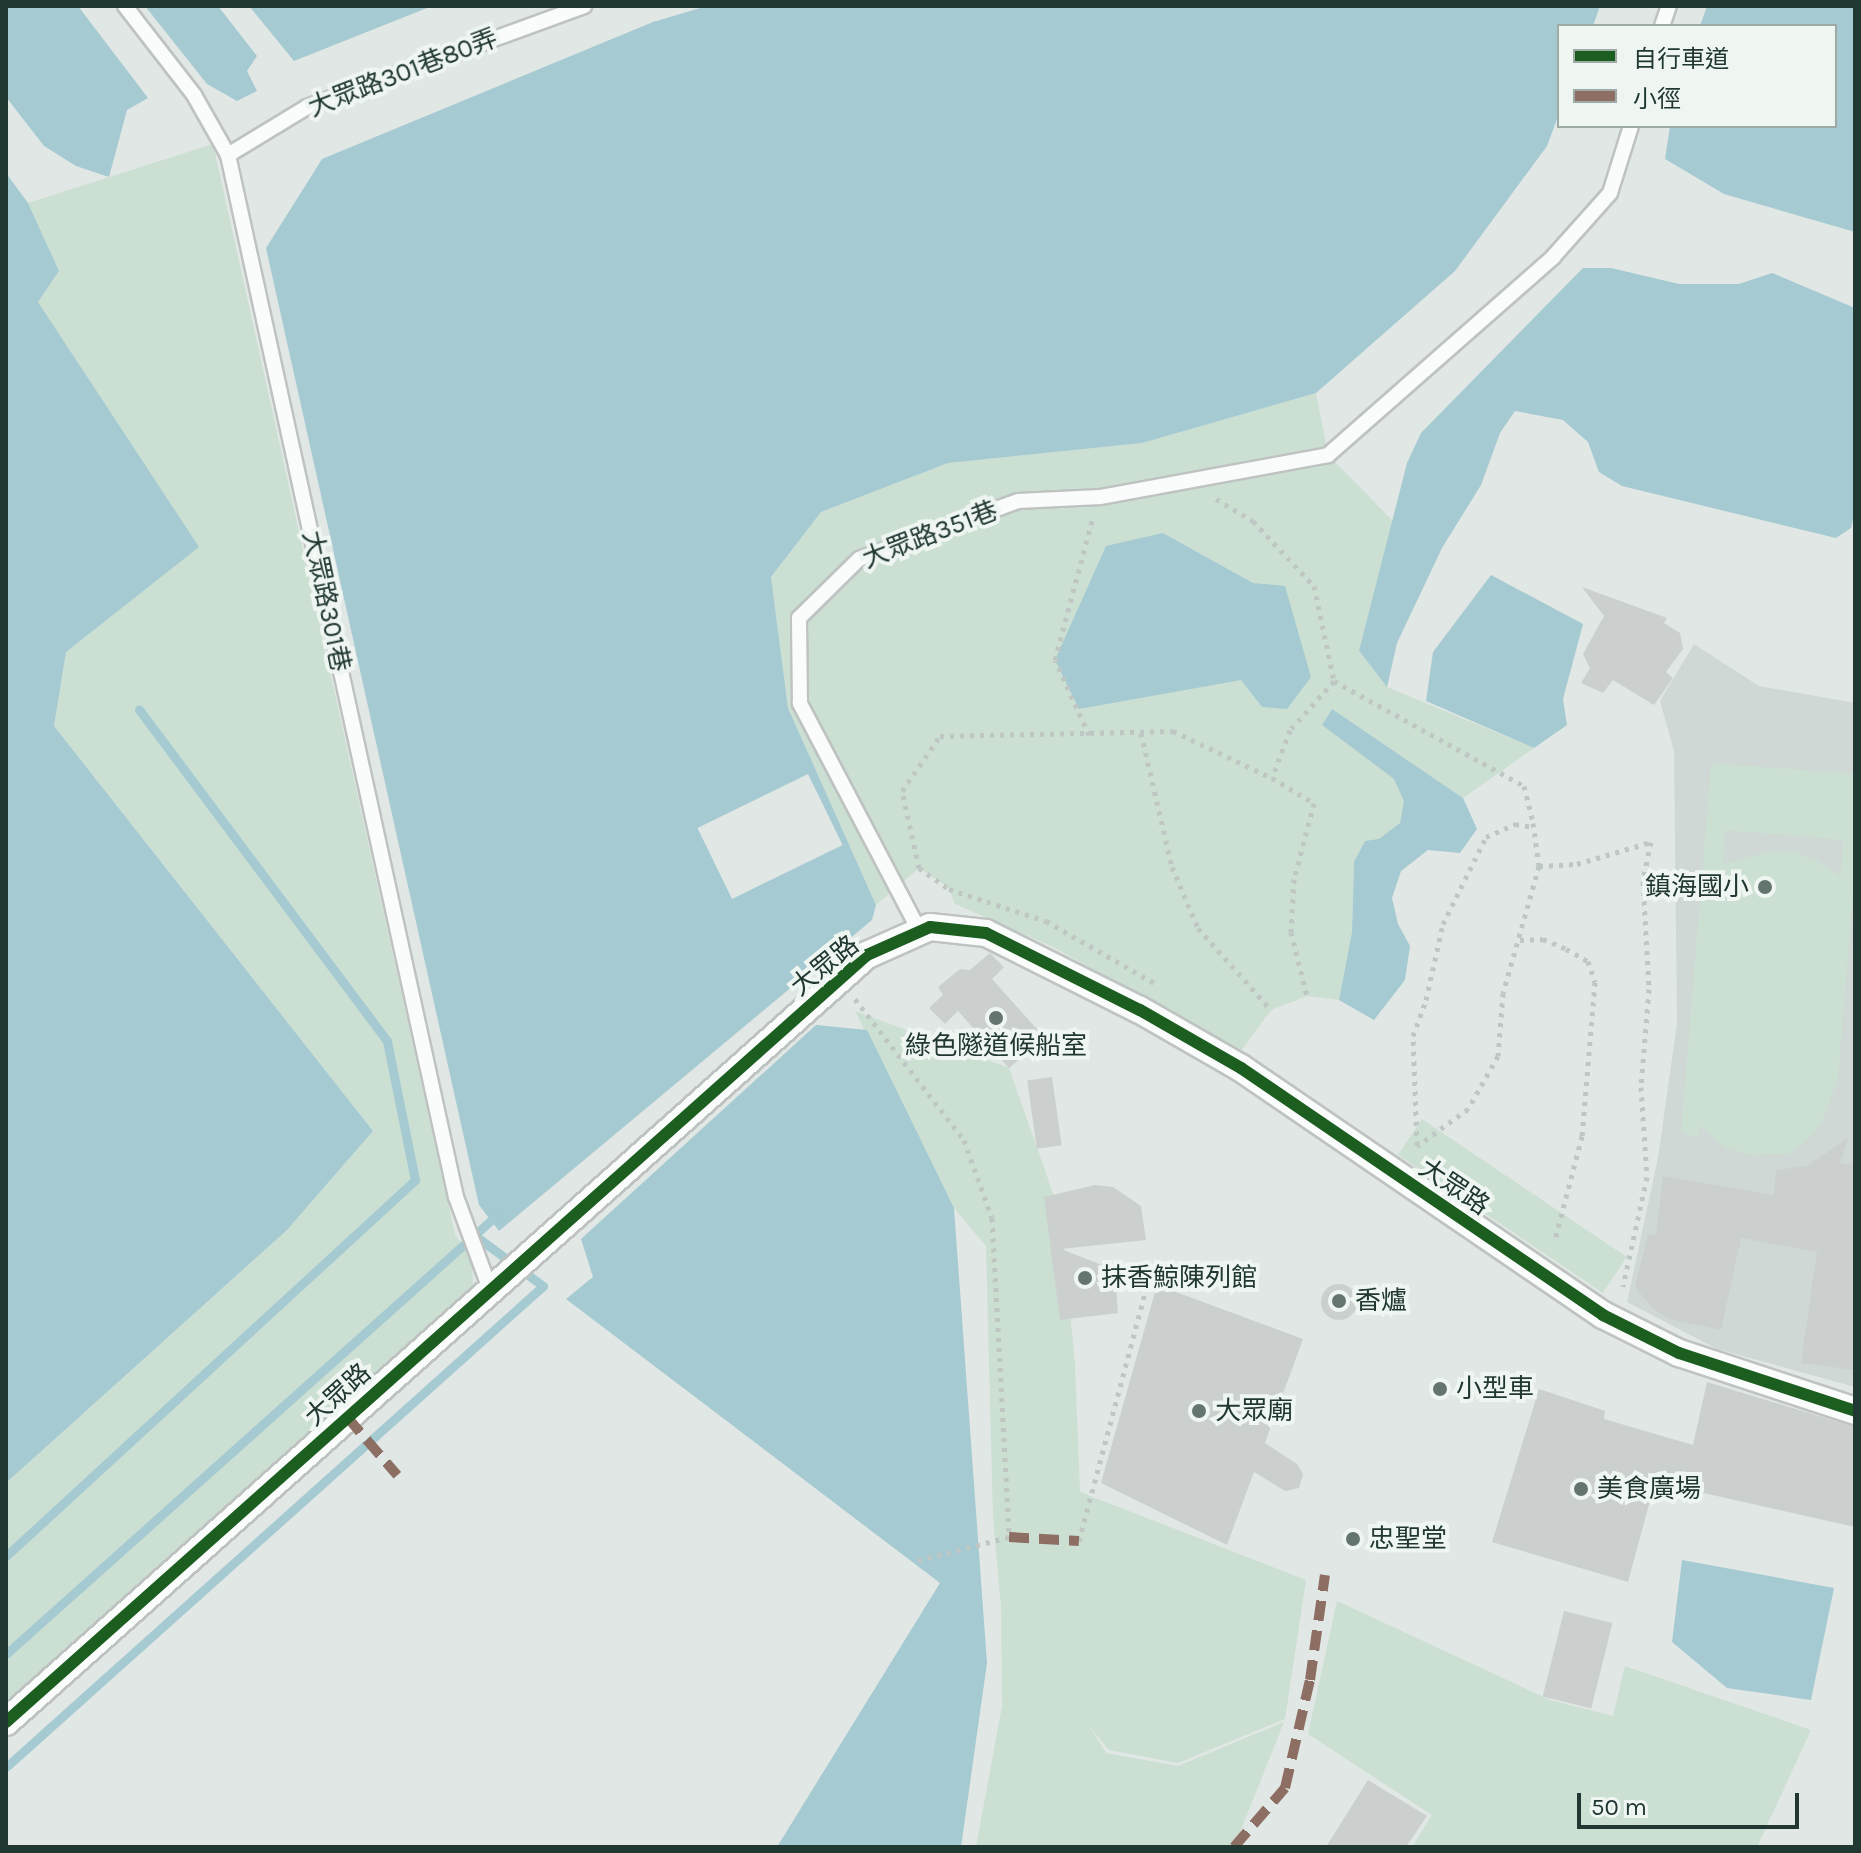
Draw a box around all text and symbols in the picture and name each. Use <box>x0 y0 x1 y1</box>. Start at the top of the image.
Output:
street label: 大眾路301巷80弄 <box>304 22 502 124</box>
legend <box>1557 24 1837 128</box>
text: 自行車道 <box>1633 45 1729 73</box>
text: 小徑 <box>1633 85 1681 113</box>
street label: 大眾路351巷 <box>858 495 1002 575</box>
street label: 大眾路301巷 <box>296 528 356 674</box>
place label: 鎮海國小 <box>1645 871 1749 903</box>
marker: 鎮海國小 <box>1756 878 1774 896</box>
street label: 大眾路 <box>785 929 865 1003</box>
marker: 綠色隧道候船室 <box>987 1009 1005 1027</box>
place label: 綠色隧道候船室 <box>905 1030 1087 1062</box>
street label: 大眾路 <box>1413 1152 1495 1222</box>
place label: 抹香鯨陳列館 <box>1101 1262 1257 1294</box>
marker: 抹香鯨陳列館 <box>1076 1269 1094 1287</box>
place label: 香爐 <box>1355 1285 1407 1317</box>
marker: 香爐 <box>1330 1292 1348 1310</box>
street label: 大眾路 <box>299 1357 377 1433</box>
place label: 小型車 <box>1456 1373 1534 1405</box>
marker: 小型車 <box>1431 1380 1449 1398</box>
place label: 大眾廟 <box>1215 1395 1293 1427</box>
marker: 大眾廟 <box>1190 1402 1208 1420</box>
place label: 美食廣場 <box>1597 1473 1701 1505</box>
marker: 美食廣場 <box>1572 1480 1590 1498</box>
place label: 忠聖堂 <box>1369 1523 1447 1555</box>
marker: 忠聖堂 <box>1344 1530 1362 1548</box>
scale bar <box>1581 1777 1803 1827</box>
text: 50 m <box>1591 1793 1647 1821</box>

